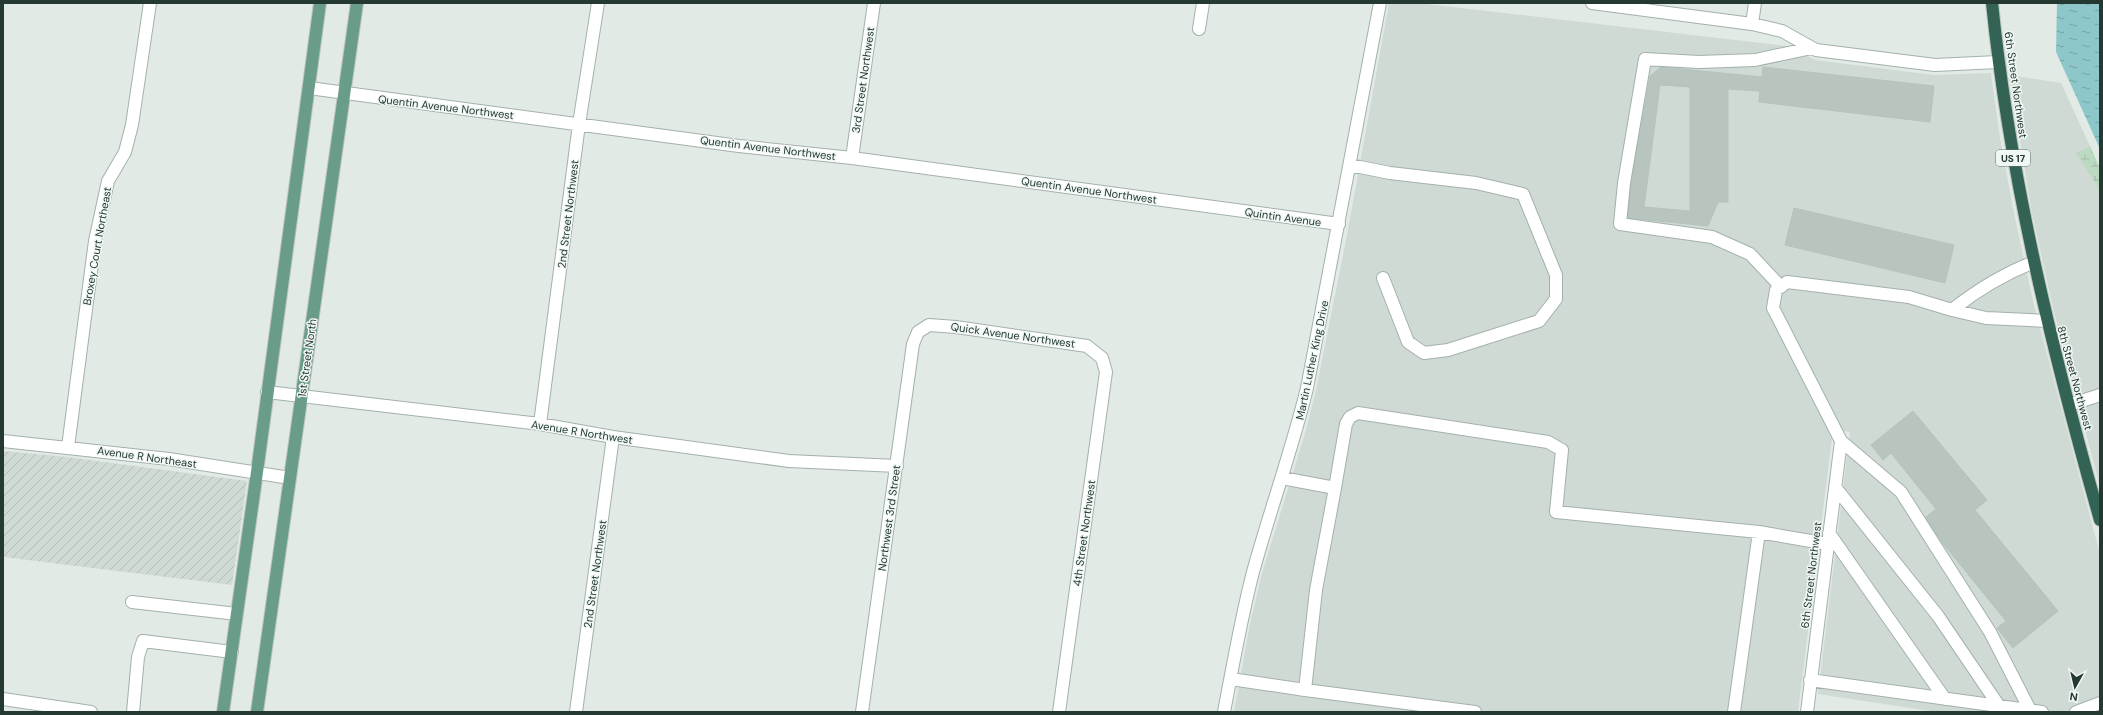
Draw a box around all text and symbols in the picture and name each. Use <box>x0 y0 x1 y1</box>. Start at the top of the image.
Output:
street label: 3rd Street Northwest <box>849 26 877 134</box>
street label: 6th Street Northwest <box>2002 31 2030 139</box>
street label: Quentin Avenue Northwest <box>377 92 515 122</box>
street label: Quentin Avenue Northwest <box>699 133 837 163</box>
road number: US 17 <box>1996 150 2030 166</box>
street label: 2nd Street Northwest <box>554 159 582 269</box>
street label: Quentin Avenue Northwest <box>1020 174 1158 206</box>
street label: Broxey Court Northeast <box>80 186 114 306</box>
street label: Quintin Avenue <box>1244 205 1322 229</box>
street label: Martin Luther King Drive <box>1292 299 1332 421</box>
street label: 1st Street North <box>295 318 319 398</box>
street label: Quick Avenue Northwest <box>950 319 1076 351</box>
street label: 8th Street Northwest <box>2054 324 2096 432</box>
street label: Avenue R Northwest <box>530 417 634 447</box>
street label: Avenue R Northeast <box>96 443 198 471</box>
street label: Northwest 3rd Street <box>875 464 903 572</box>
street label: 4th Street Northwest <box>1070 479 1098 587</box>
street label: 2nd Street Northwest <box>580 519 610 629</box>
street label: 6th Street Northwest <box>1798 521 1824 629</box>
north arrow <box>2055 667 2095 707</box>
text: N <box>2069 689 2079 704</box>

